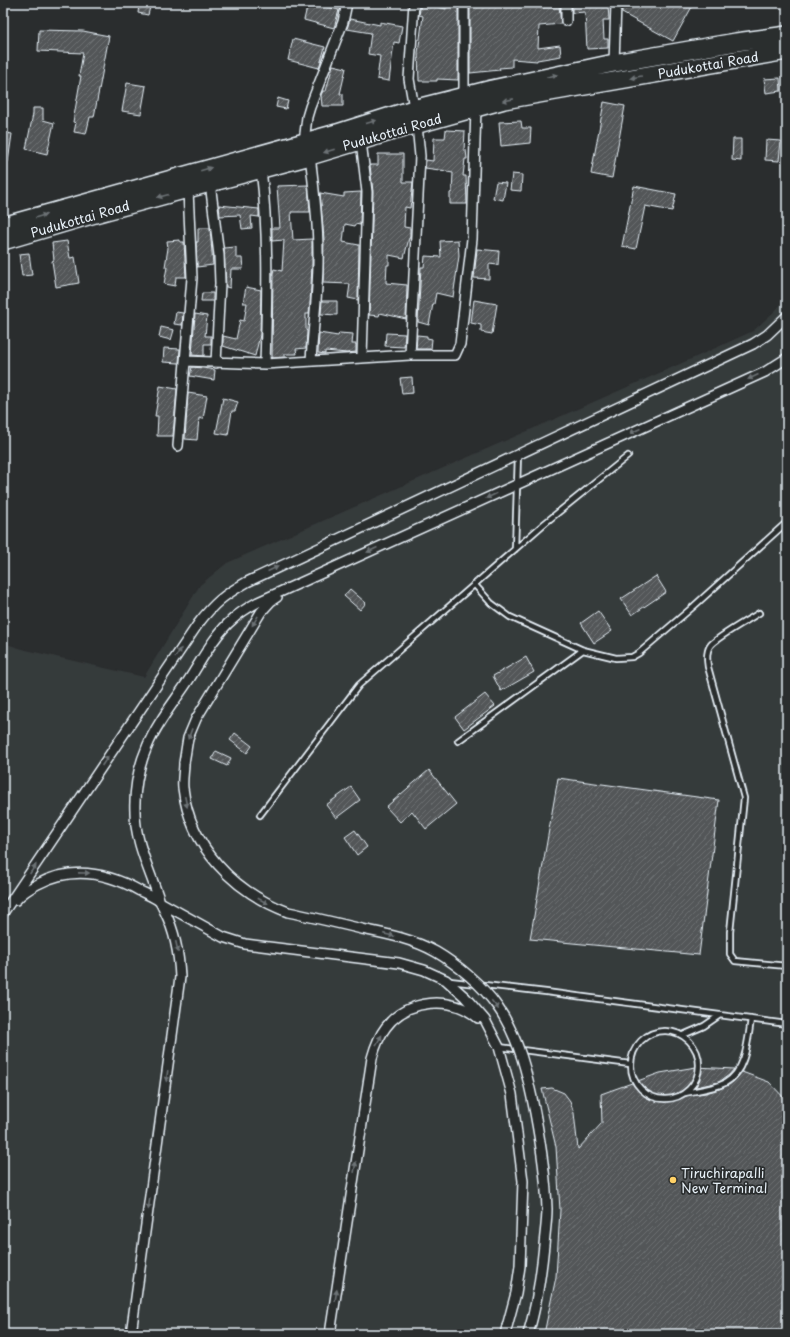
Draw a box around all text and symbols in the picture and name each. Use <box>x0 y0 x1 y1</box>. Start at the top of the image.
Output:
street label: Pudukottai Road <box>656 46 760 83</box>
one-way arrow <box>546 73 558 79</box>
one-way arrow <box>629 74 642 80</box>
one-way arrow <box>501 97 514 103</box>
street label: Pudukottai Road <box>340 108 444 155</box>
one-way arrow <box>366 119 378 125</box>
one-way arrow <box>322 148 334 154</box>
one-way arrow <box>200 166 212 172</box>
one-way arrow <box>157 194 169 200</box>
street label: Pudukottai Road <box>28 195 132 242</box>
one-way arrow <box>35 213 47 219</box>
one-way arrow <box>747 374 759 380</box>
one-way arrow <box>629 428 640 434</box>
one-way arrow <box>485 493 496 499</box>
one-way arrow <box>367 547 378 553</box>
one-way arrow <box>268 566 279 572</box>
one-way arrow <box>251 616 259 626</box>
one-way arrow <box>174 648 182 658</box>
one-way arrow <box>187 728 193 740</box>
one-way arrow <box>101 756 109 766</box>
one-way arrow <box>184 796 190 808</box>
one-way arrow <box>29 864 37 874</box>
one-way arrow <box>78 870 90 877</box>
one-way arrow <box>258 898 269 905</box>
one-way arrow <box>382 932 395 938</box>
one-way arrow <box>174 941 180 953</box>
one-way arrow <box>490 999 499 1010</box>
one-way arrow <box>375 1034 382 1046</box>
one-way arrow <box>163 1070 170 1082</box>
one-way arrow <box>352 1161 358 1173</box>
place label: Tiruchirapalli New Terminal <box>681 1163 767 1197</box>
marker: Tiruchirapalli New Terminal <box>668 1175 678 1185</box>
one-way arrow <box>146 1198 152 1211</box>
one-way arrow <box>333 1289 339 1302</box>

